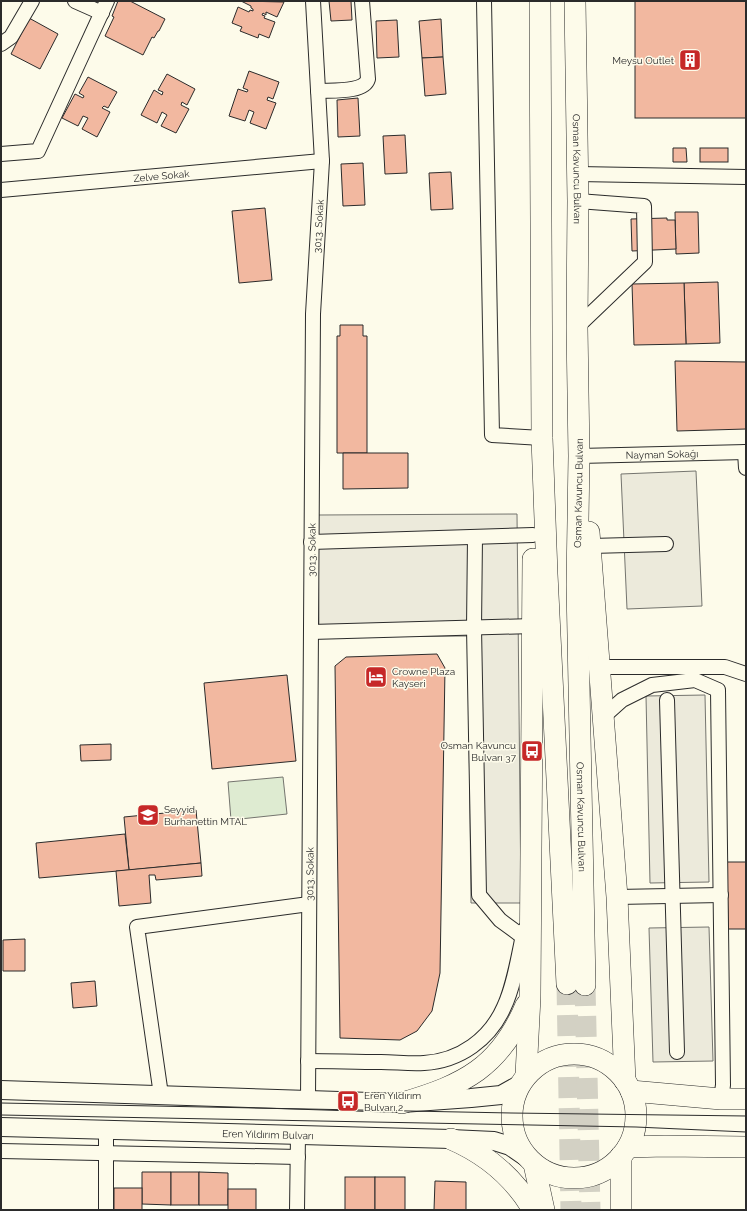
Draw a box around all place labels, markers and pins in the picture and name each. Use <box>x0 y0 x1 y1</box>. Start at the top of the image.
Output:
building icon: Meysu Outlet <box>677 47 703 73</box>
place label: Meysu Outlet <box>612 55 675 66</box>
hotel icon: Crowne Plaza Kayseri <box>363 664 389 690</box>
place label: Crowne Plaza Kayseri <box>392 666 455 689</box>
bus stop icon: Osman Kavuncu Bulvarı 37 <box>519 738 545 764</box>
place label: Osman Kavuncu Bulvarı 37 <box>440 740 517 763</box>
school or university icon: Seyyid Burhanettin MTAL <box>135 802 161 828</box>
place label: Seyyid Burhanettin MTAL <box>164 804 247 827</box>
bus stop icon: Eren Yıldırım Bulvarı 2 <box>335 1088 361 1114</box>
place label: Eren Yıldırım Bulvarı 2 <box>364 1090 421 1113</box>

